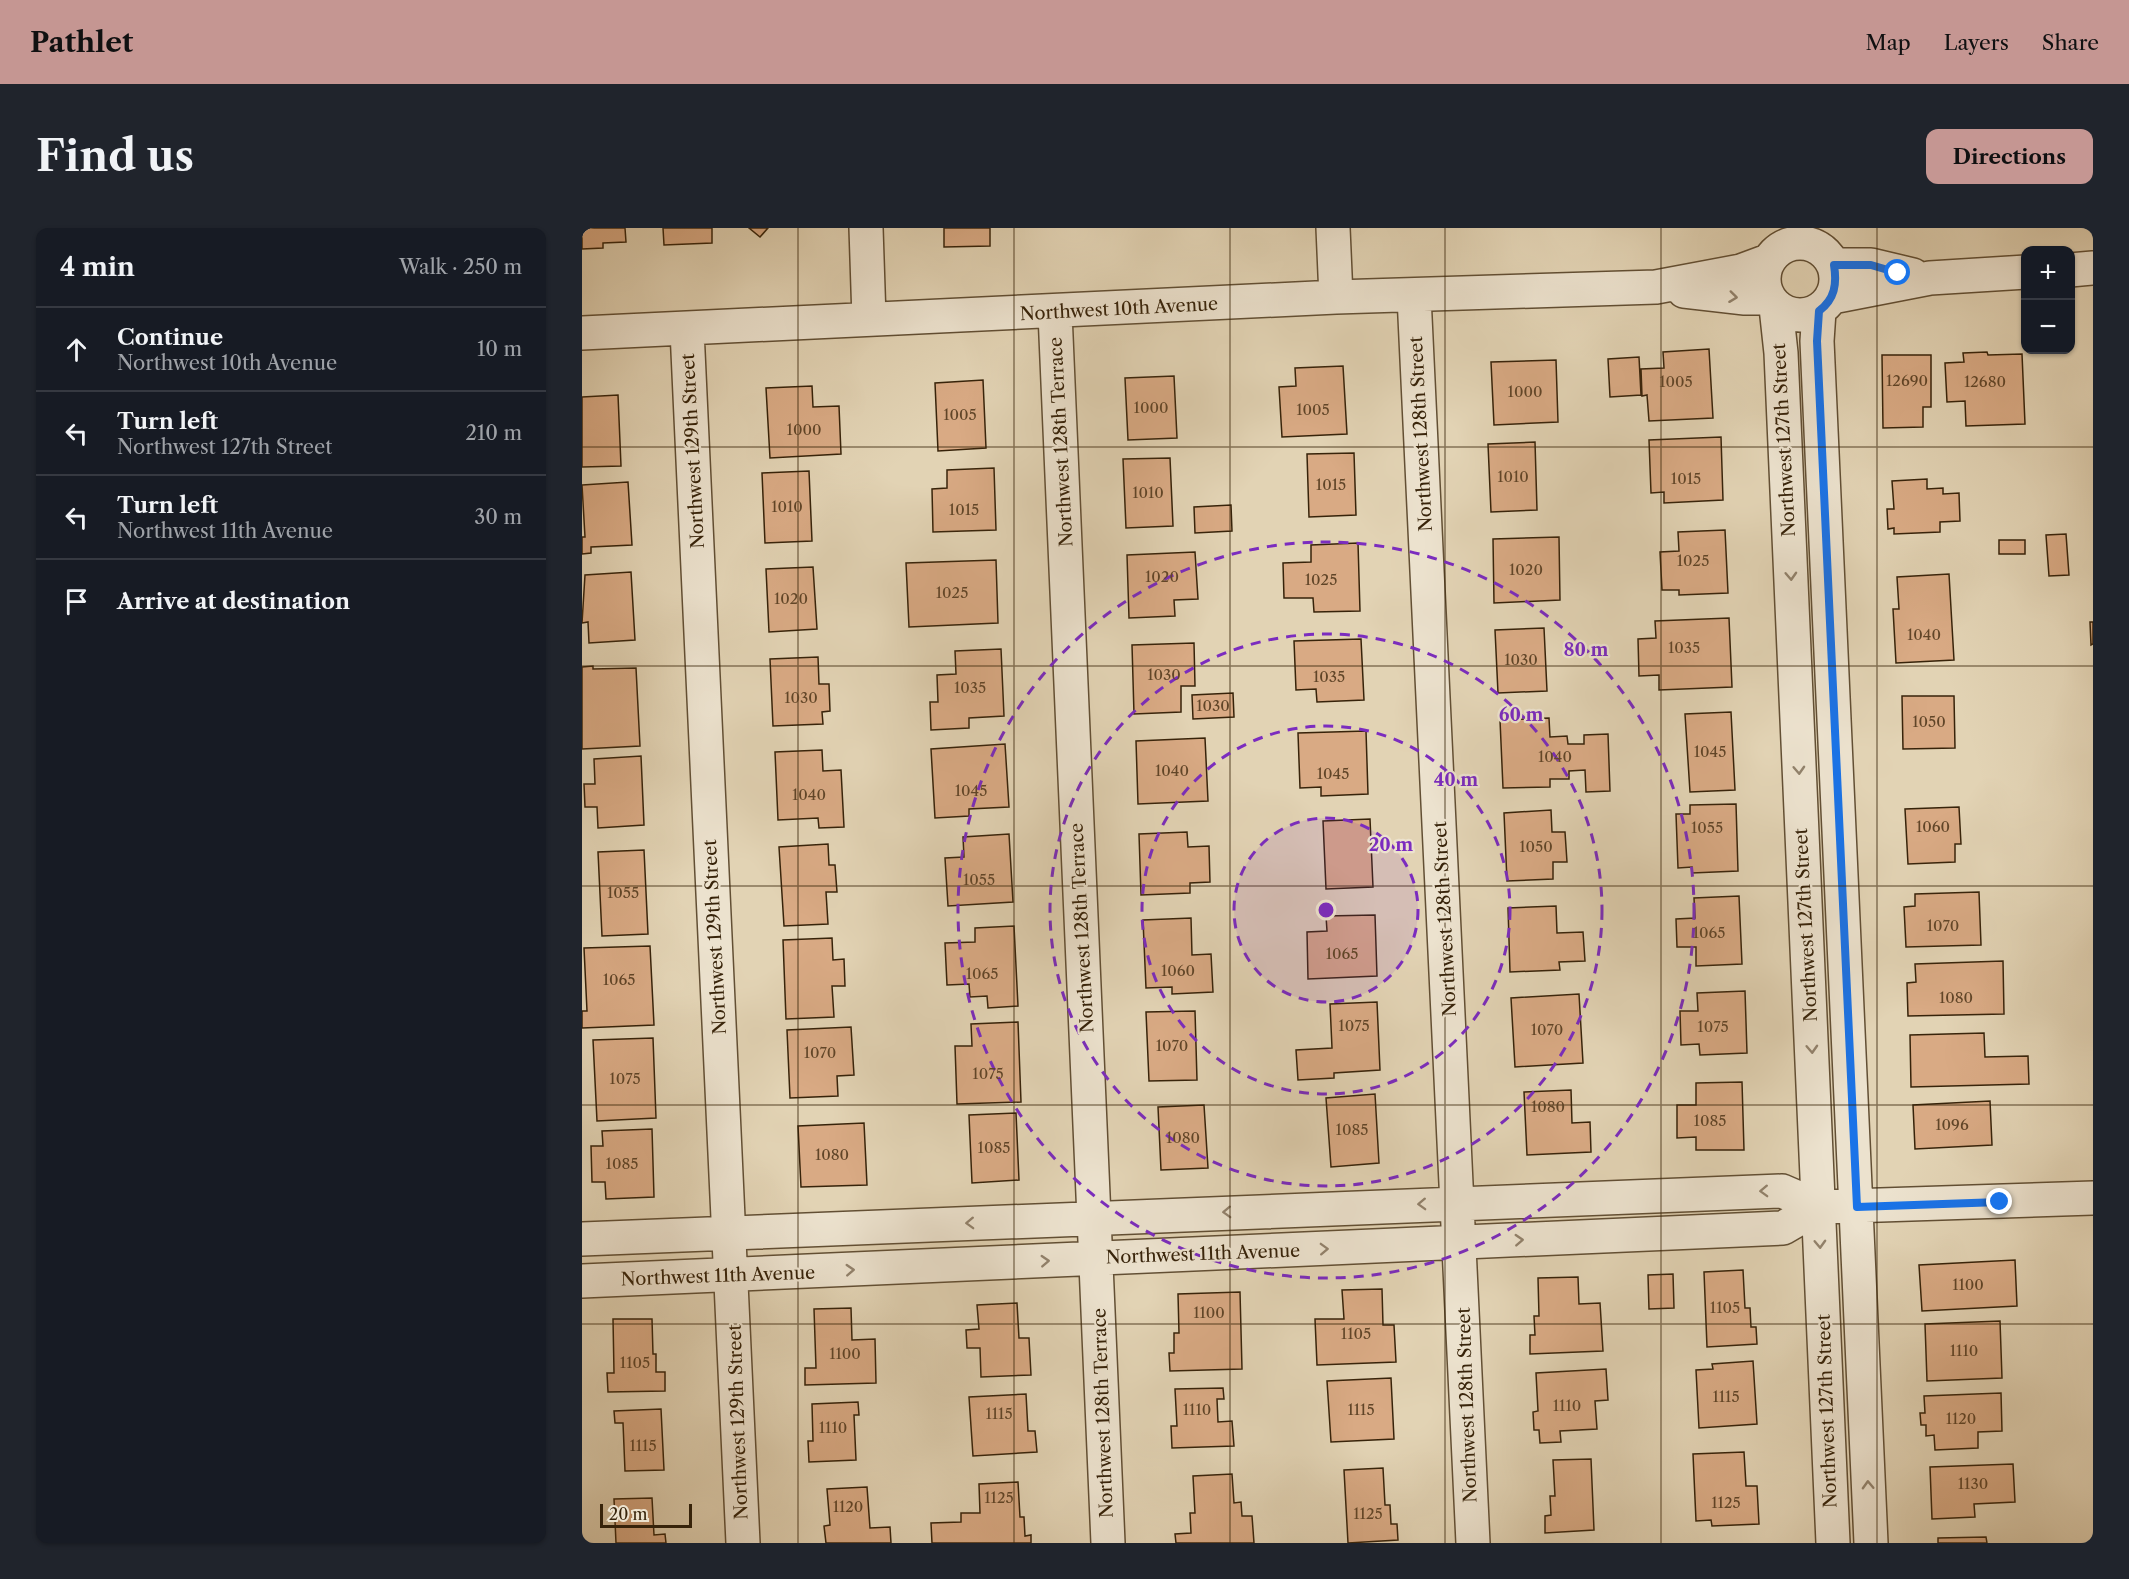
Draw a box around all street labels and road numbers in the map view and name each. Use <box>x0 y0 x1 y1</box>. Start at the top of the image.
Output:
street label: Northwest 10th Avenue <box>1019 293 1219 325</box>
street label: Northwest 128th Street <box>1405 335 1437 532</box>
street label: Northwest 128th Terrace <box>1045 337 1077 547</box>
street label: Northwest 127th Street <box>1768 342 1800 537</box>
street label: Northwest 129th Street <box>677 352 709 549</box>
street label: Northwest 128th Street <box>1429 820 1461 1017</box>
street label: Northwest 128th Terrace <box>1066 823 1098 1033</box>
street label: Northwest 127th Street <box>1790 827 1822 1022</box>
street label: Northwest 129th Street <box>699 838 731 1035</box>
street label: Northwest 11th Avenue <box>1105 1240 1301 1268</box>
street label: Northwest 11th Avenue <box>620 1262 816 1290</box>
street label: Northwest 128th Street <box>1453 1306 1481 1503</box>
street label: Northwest 128th Terrace <box>1088 1308 1118 1518</box>
street label: Northwest 127th Street <box>1813 1313 1841 1508</box>
street label: Northwest 129th Street <box>724 1323 752 1520</box>

